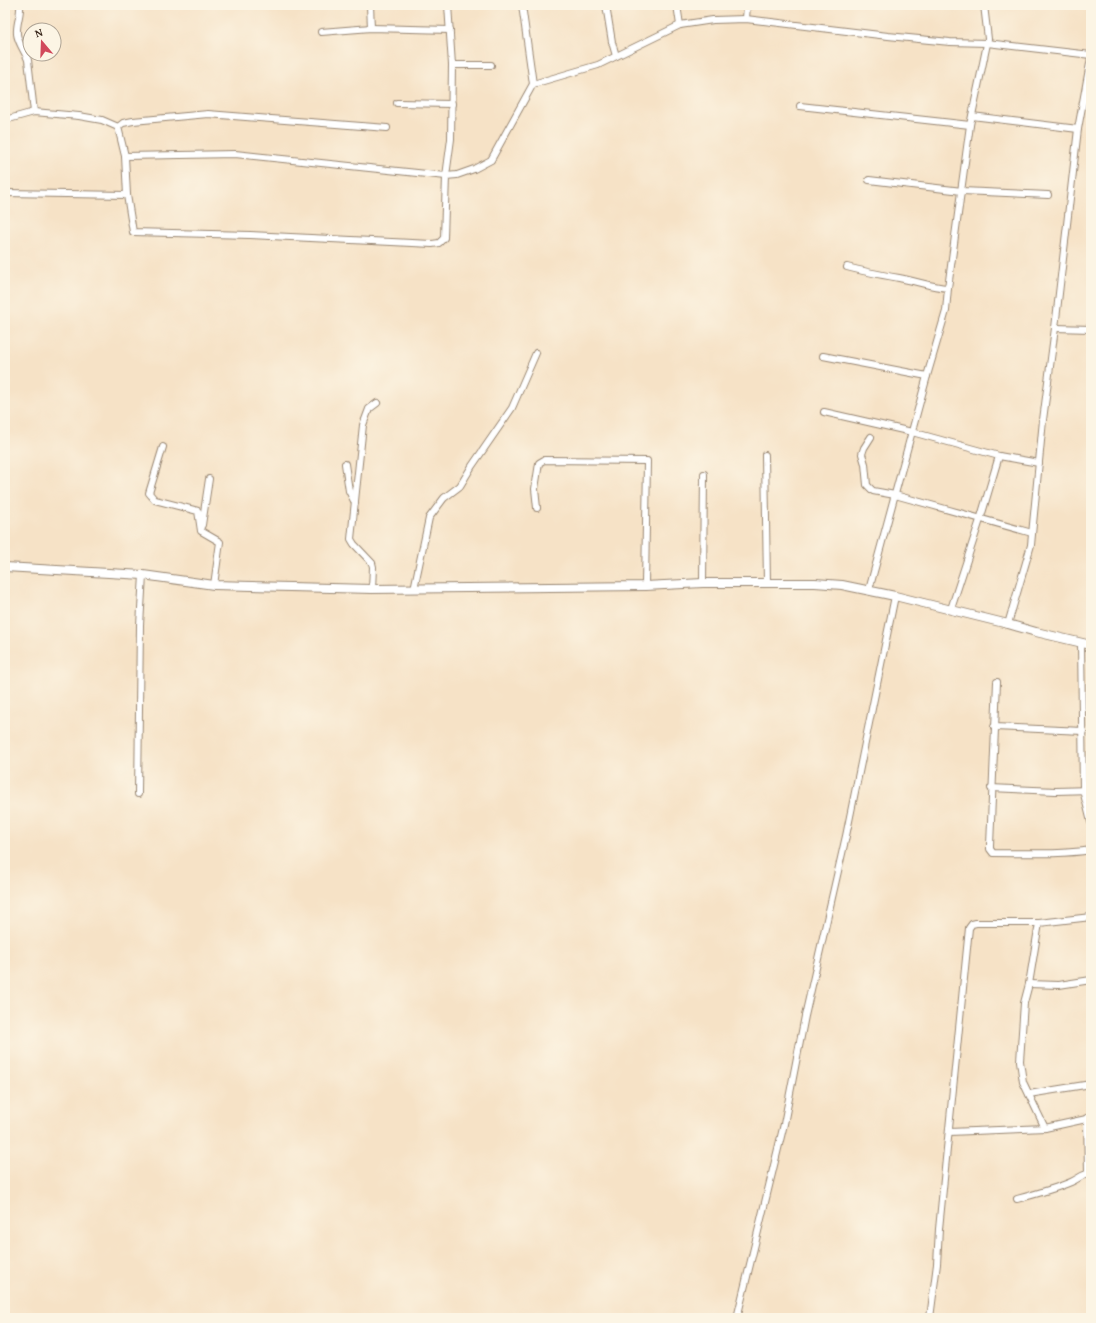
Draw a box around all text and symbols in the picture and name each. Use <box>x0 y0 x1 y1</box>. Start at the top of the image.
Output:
north arrow <box>22 22 62 62</box>
text: N <box>33 24 45 41</box>

